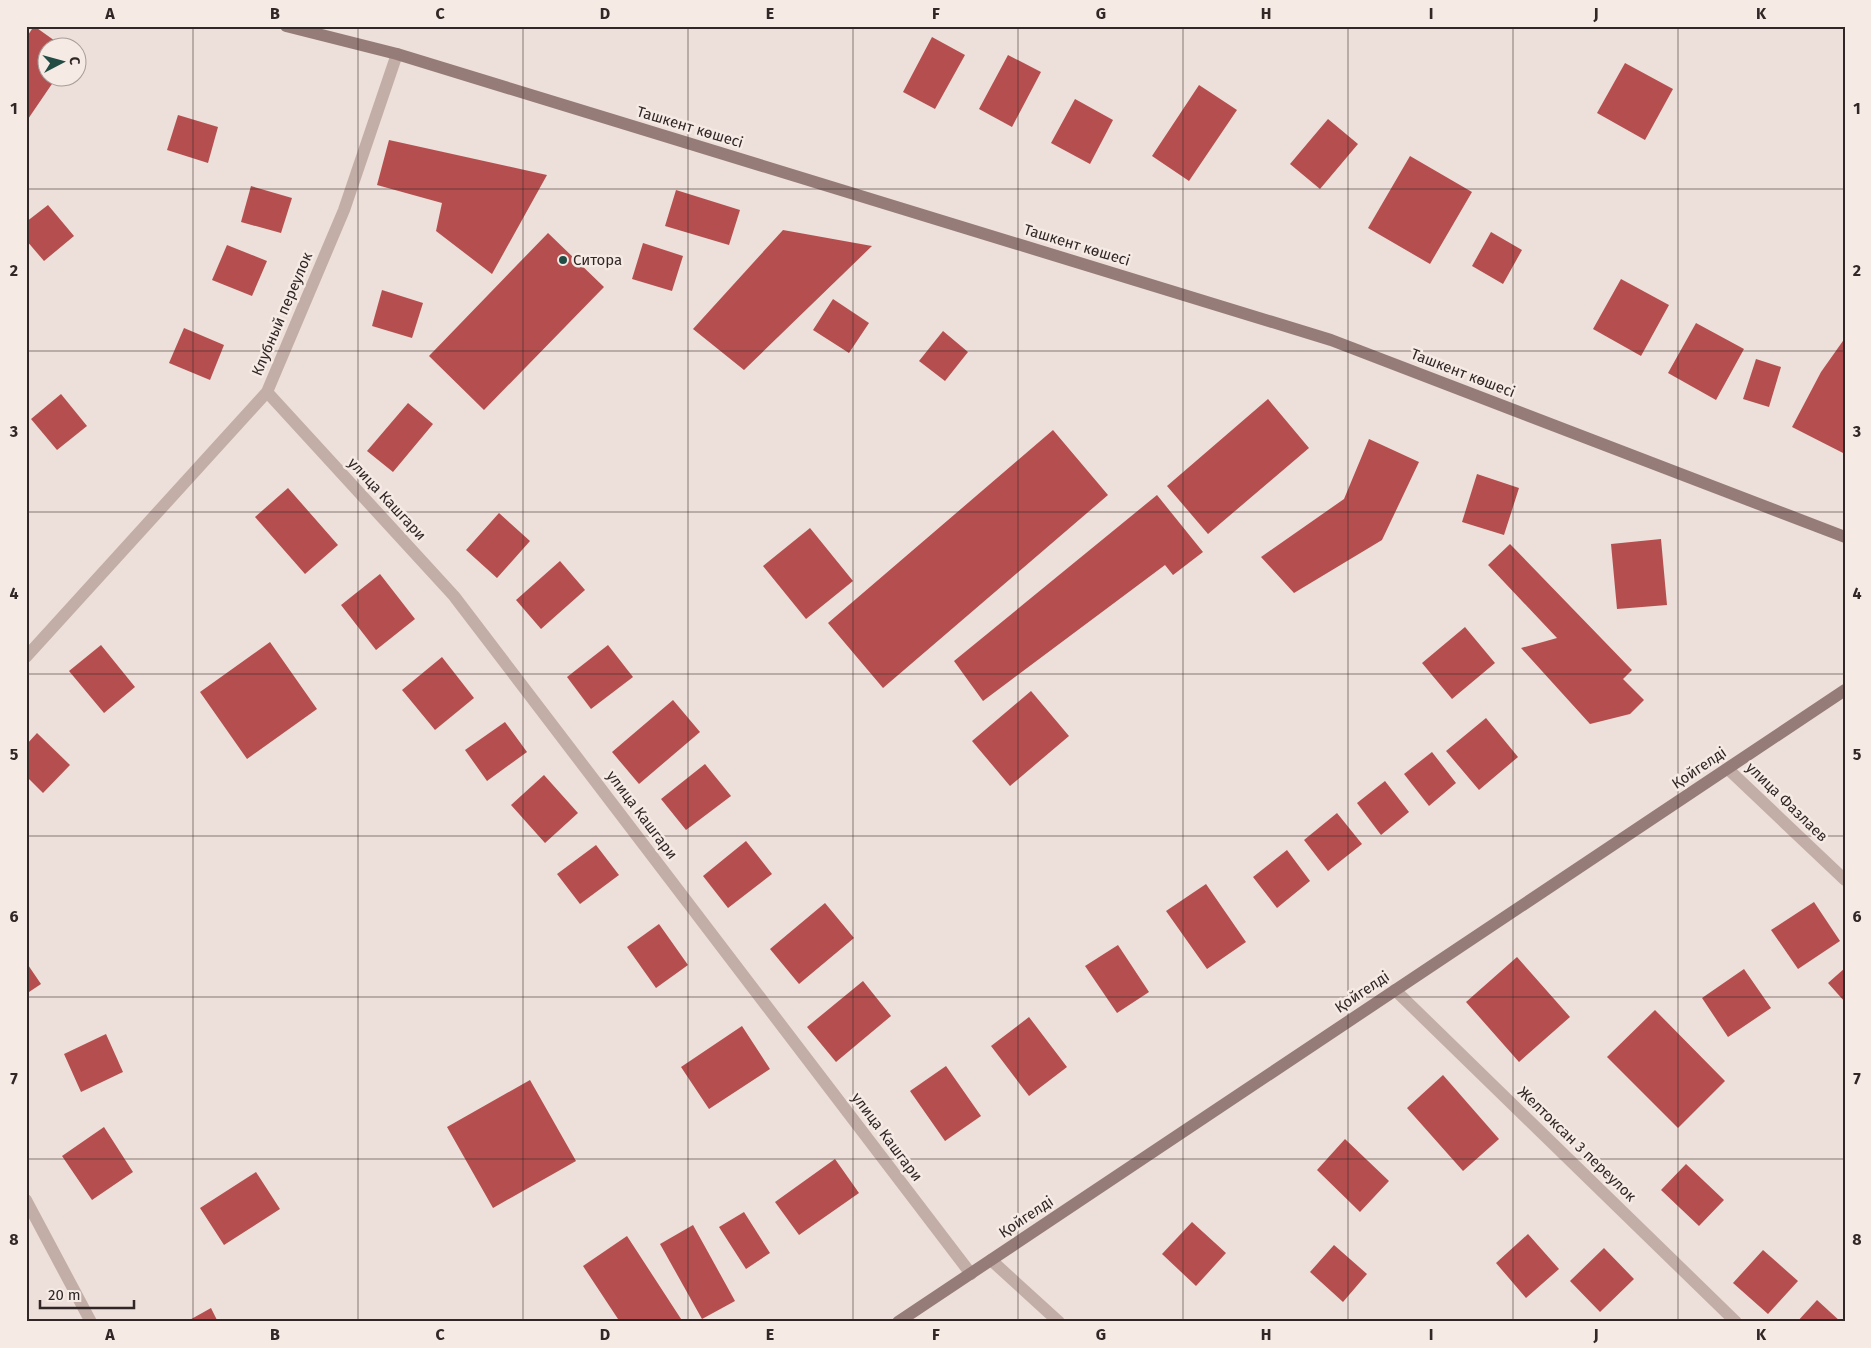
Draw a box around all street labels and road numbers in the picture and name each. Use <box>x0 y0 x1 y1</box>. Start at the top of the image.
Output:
street label: Ташкент көшесі <box>635 102 745 152</box>
street label: Ташкент көшесі <box>1022 220 1132 270</box>
street label: Клубный переулок <box>248 249 316 379</box>
street label: Ташкент көшесі <box>1408 345 1518 401</box>
street label: улица Кашгари <box>344 454 430 544</box>
street label: Қойгелді <box>1668 743 1730 793</box>
street label: улица Фазлаев <box>1742 758 1832 846</box>
street label: улица Кашгари <box>603 767 681 863</box>
street label: Қойгелді <box>1331 967 1393 1017</box>
street label: Желтоксан 3 переулок <box>1514 1083 1640 1205</box>
street label: улица Кашгари <box>848 1089 926 1185</box>
street label: Қойгелді <box>995 1192 1057 1242</box>

